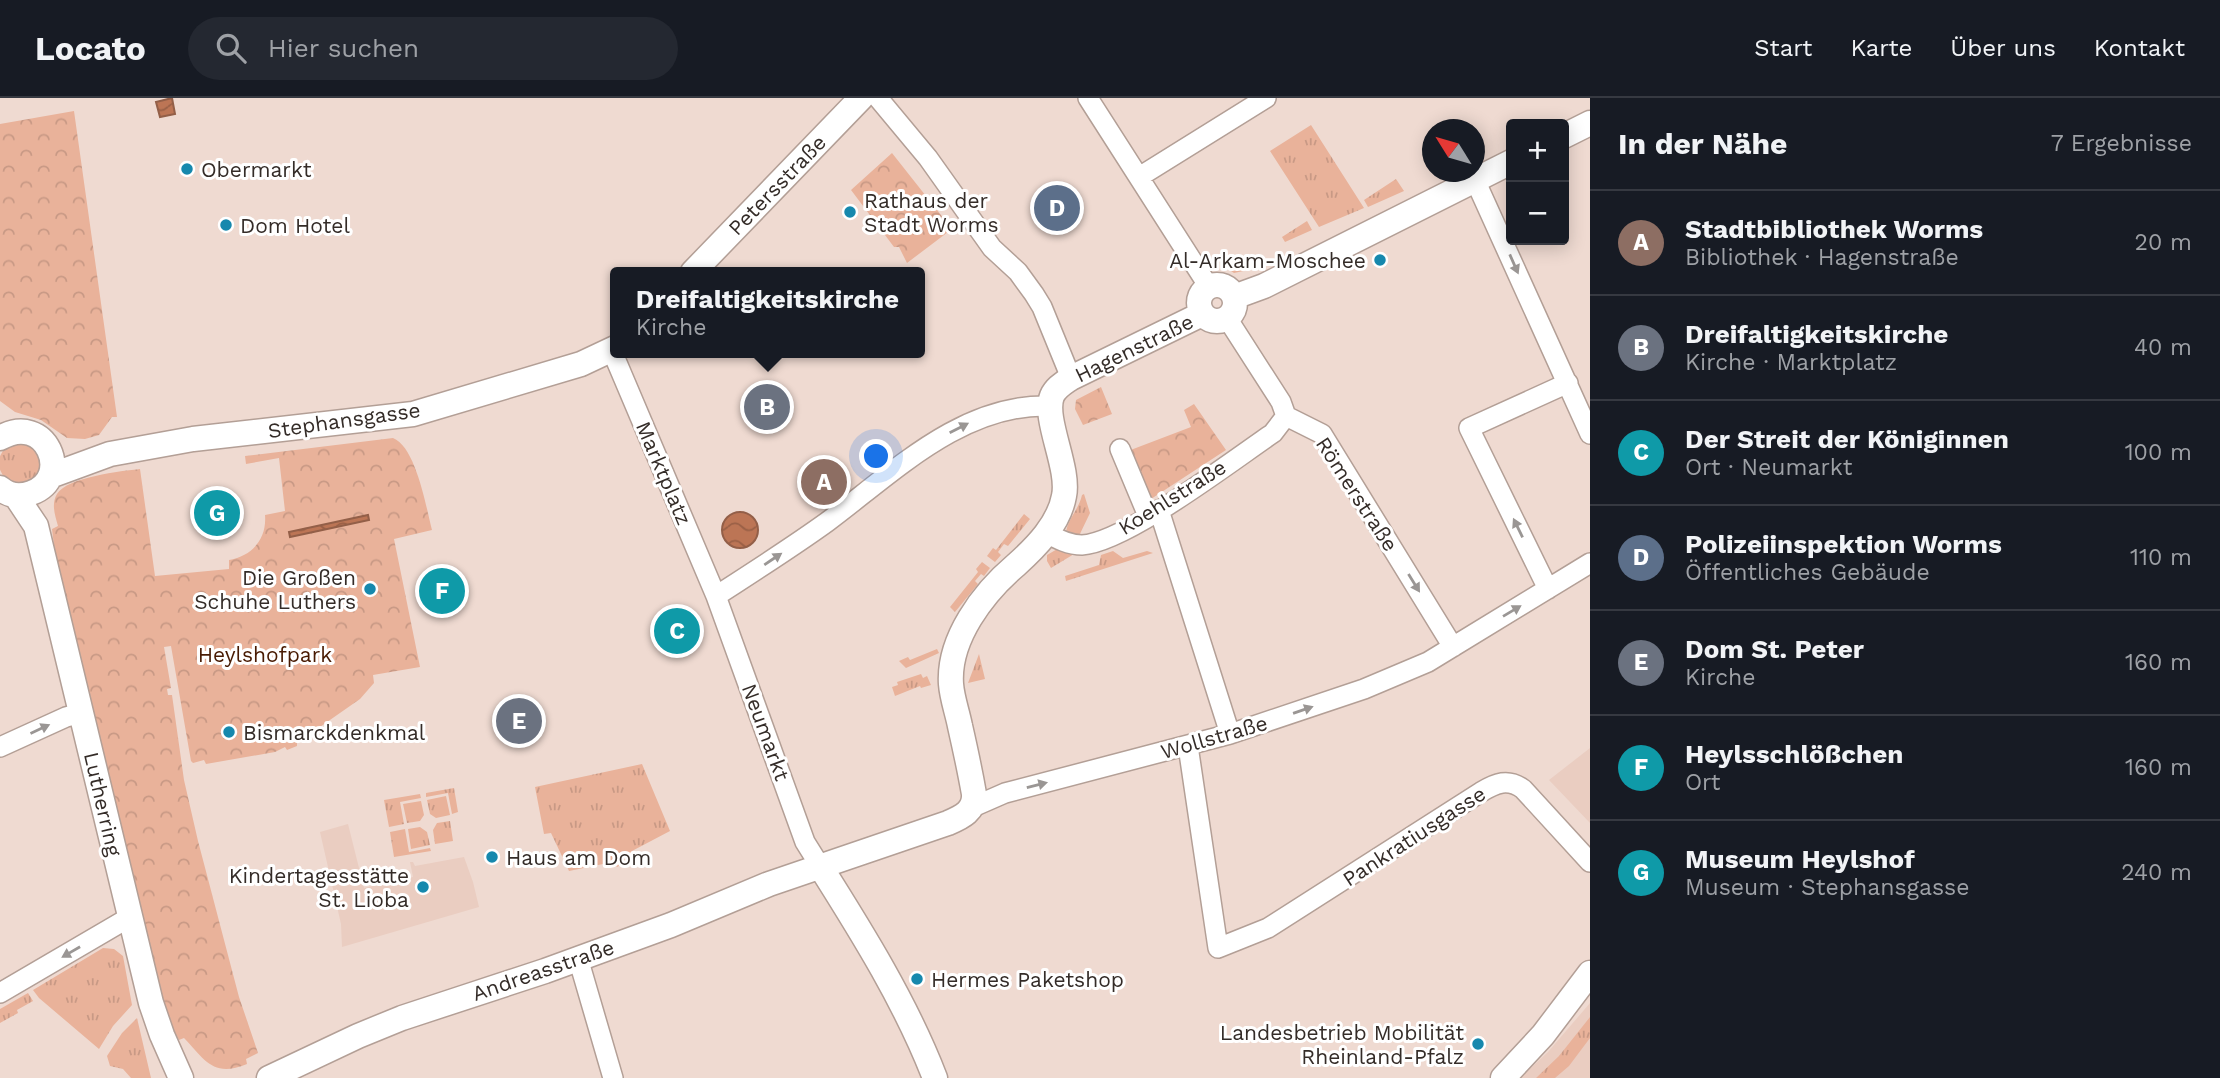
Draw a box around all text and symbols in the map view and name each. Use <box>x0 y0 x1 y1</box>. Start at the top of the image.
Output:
search box <box>188 17 678 80</box>
text: Locato <box>35 29 146 68</box>
icon: search <box>212 29 250 67</box>
text: Hier suchen <box>268 33 419 63</box>
text: Start <box>1754 34 1812 62</box>
text: Karte <box>1850 34 1912 62</box>
text: Über uns <box>1950 34 2056 62</box>
text: Kontakt <box>2094 34 2185 62</box>
north arrow <box>1422 119 1485 182</box>
map controls <box>1506 119 1569 245</box>
button: + <box>1506 119 1569 182</box>
text: In der Nähe <box>1618 126 1787 161</box>
street label: Petersstraße <box>723 130 831 240</box>
text: 7 Ergebnisse <box>2051 130 2192 157</box>
place label: Obermarkt <box>201 157 312 182</box>
marker: Obermarkt <box>179 161 195 177</box>
pin: D <box>1034 182 1080 234</box>
button: − <box>1506 182 1569 245</box>
place label: Rathaus der Stadt Worms <box>864 188 998 237</box>
marker: Rathaus der Stadt Worms <box>842 204 858 220</box>
place label: Dom Hotel <box>240 213 350 238</box>
text: Stadtbibliothek Worms <box>1685 214 1983 244</box>
marker: Dom Hotel <box>218 217 234 233</box>
text: A <box>1633 229 1649 256</box>
text: 20 m <box>2135 229 2192 256</box>
text: Bibliothek · Hagenstraße <box>1685 244 1959 271</box>
place label: Al-Arkam-Moschee <box>1169 248 1366 273</box>
marker: Al-Arkam-Moschee <box>1372 252 1388 268</box>
one-way arrow <box>1508 254 1520 274</box>
popup <box>610 267 925 358</box>
text: Dreifaltigkeitskirche <box>636 284 899 314</box>
street label: Hagenstraße <box>1071 309 1197 387</box>
text: Kirche <box>636 314 706 341</box>
text: Dreifaltigkeitskirche <box>1685 319 1948 349</box>
text: B <box>1633 334 1649 361</box>
text: 40 m <box>2134 334 2192 361</box>
text: Kirche · Marktplatz <box>1685 349 1897 376</box>
pin: B <box>744 381 790 433</box>
street label: Stephansgasse <box>266 397 422 443</box>
street label: Marktplatz <box>631 417 697 529</box>
one-way arrow <box>949 422 969 434</box>
text: Der Streit der Königinnen <box>1685 424 2009 454</box>
street label: Römerstraße <box>1311 432 1403 556</box>
your location <box>859 439 893 473</box>
text: C <box>1633 439 1649 466</box>
text: 100 m <box>2125 439 2192 466</box>
street label: Koehlstraße <box>1114 454 1230 540</box>
text: Ort · Neumarkt <box>1685 454 1852 481</box>
pin: A <box>801 456 847 508</box>
pin: G <box>194 487 240 539</box>
one-way arrow <box>1513 518 1524 538</box>
text: Polizeiinspektion Worms <box>1685 529 2002 559</box>
text: D <box>1633 544 1649 571</box>
text: 110 m <box>2130 544 2192 571</box>
one-way arrow <box>763 552 783 565</box>
text: Öffentliches Gebäude <box>1685 559 1930 586</box>
place label: Die Großen Schuhe Luthers <box>194 565 356 614</box>
pin: F <box>419 565 465 617</box>
one-way arrow <box>1407 573 1420 592</box>
marker: Die Großen Schuhe Luthers <box>362 581 378 597</box>
pin: C <box>654 605 700 657</box>
one-way arrow <box>1502 605 1521 618</box>
text: Dom St. Peter <box>1685 634 1864 664</box>
park label: Heylshofpark <box>198 642 332 667</box>
text: E <box>1634 649 1648 676</box>
text: 160 m <box>2125 649 2192 676</box>
text: Kirche <box>1685 664 1756 691</box>
street label: Neumarkt <box>737 680 795 784</box>
pin: E <box>496 695 542 747</box>
one-way arrow <box>1293 704 1314 715</box>
street label: Wollstraße <box>1158 710 1270 764</box>
place label: Bismarckdenkmal <box>243 720 426 745</box>
one-way arrow <box>30 723 50 735</box>
marker: Bismarckdenkmal <box>221 724 237 740</box>
text: Heylsschlößchen <box>1685 739 1903 769</box>
street label: Lutherring <box>79 750 127 859</box>
text: F <box>1634 754 1648 781</box>
text: 160 m <box>2125 754 2192 781</box>
text: Ort <box>1685 769 1720 796</box>
one-way arrow <box>1027 779 1049 790</box>
street label: Pankratiusgasse <box>1338 781 1490 891</box>
text: Museum Heylshof <box>1685 844 1915 874</box>
place label: Haus am Dom <box>506 845 651 870</box>
marker: Haus am Dom <box>484 849 500 865</box>
text: G <box>1633 859 1649 886</box>
text: 240 m <box>2121 859 2192 886</box>
place label: Kindertagesstätte St. Lioba <box>229 863 409 912</box>
text: Museum · Stephansgasse <box>1685 874 1970 901</box>
marker: Kindertagesstätte St. Lioba <box>415 879 431 895</box>
street label: Andreasstraße <box>469 934 617 1006</box>
one-way arrow <box>61 945 81 957</box>
place label: Hermes Paketshop <box>931 967 1124 992</box>
marker: Hermes Paketshop <box>909 971 925 987</box>
place label: Landesbetrieb Mobilität Rheinland-Pfalz <box>1220 1020 1464 1069</box>
marker: Landesbetrieb Mobilität Rheinland-Pfalz <box>1470 1036 1486 1052</box>

